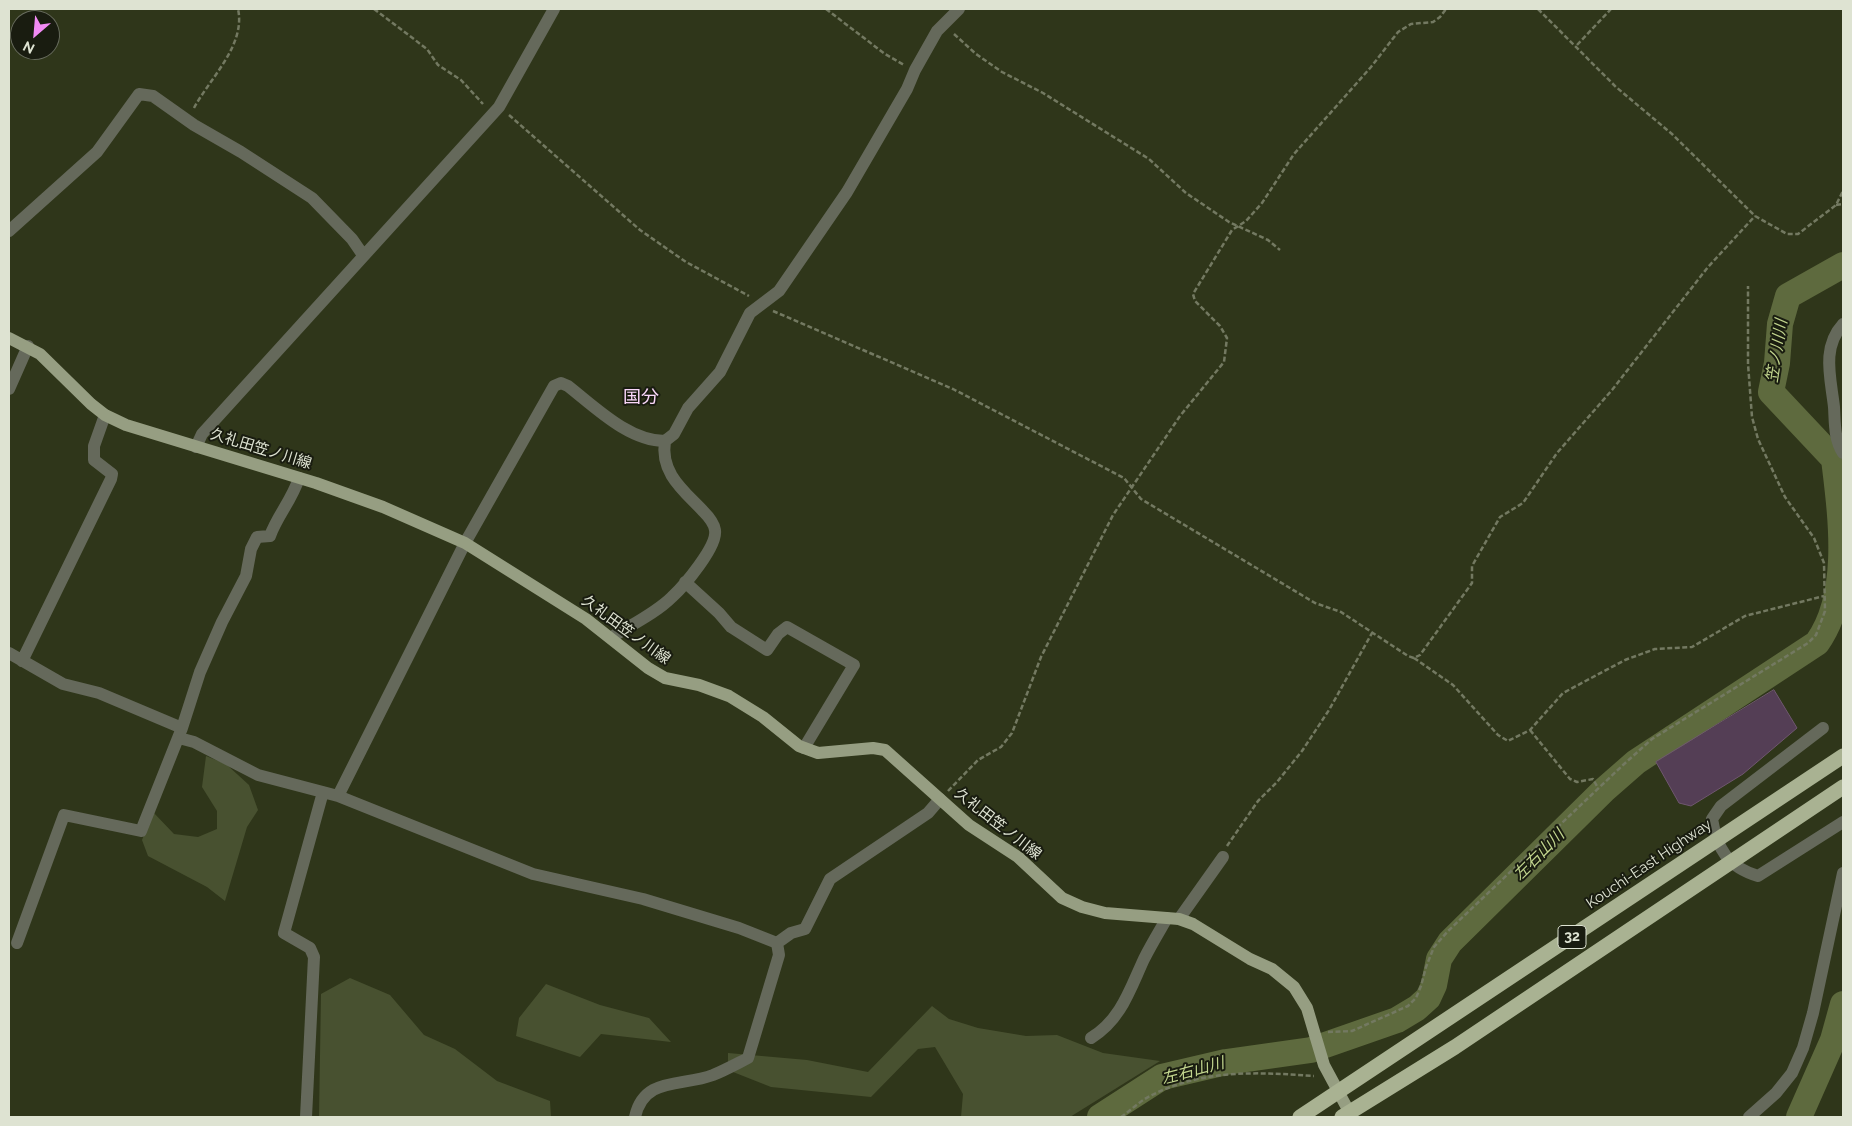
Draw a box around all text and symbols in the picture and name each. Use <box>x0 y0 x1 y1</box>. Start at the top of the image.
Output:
north arrow <box>10 10 60 60</box>
text: N <box>20 38 37 57</box>
water label: 笠ノ川川 <box>1763 318 1791 384</box>
district label: 国分 <box>623 387 659 409</box>
street label: 久礼田笠ノ川線 <box>208 425 314 473</box>
street label: 久礼田笠ノ川線 <box>578 592 674 668</box>
street label: 久礼田笠ノ川線 <box>951 785 1045 863</box>
street label: Kouchi-East Highway <box>1583 815 1715 913</box>
water label: 左右山川 <box>1510 826 1568 884</box>
road number: 32 <box>1558 926 1586 949</box>
water label: 左右山川 <box>1160 1053 1226 1089</box>

